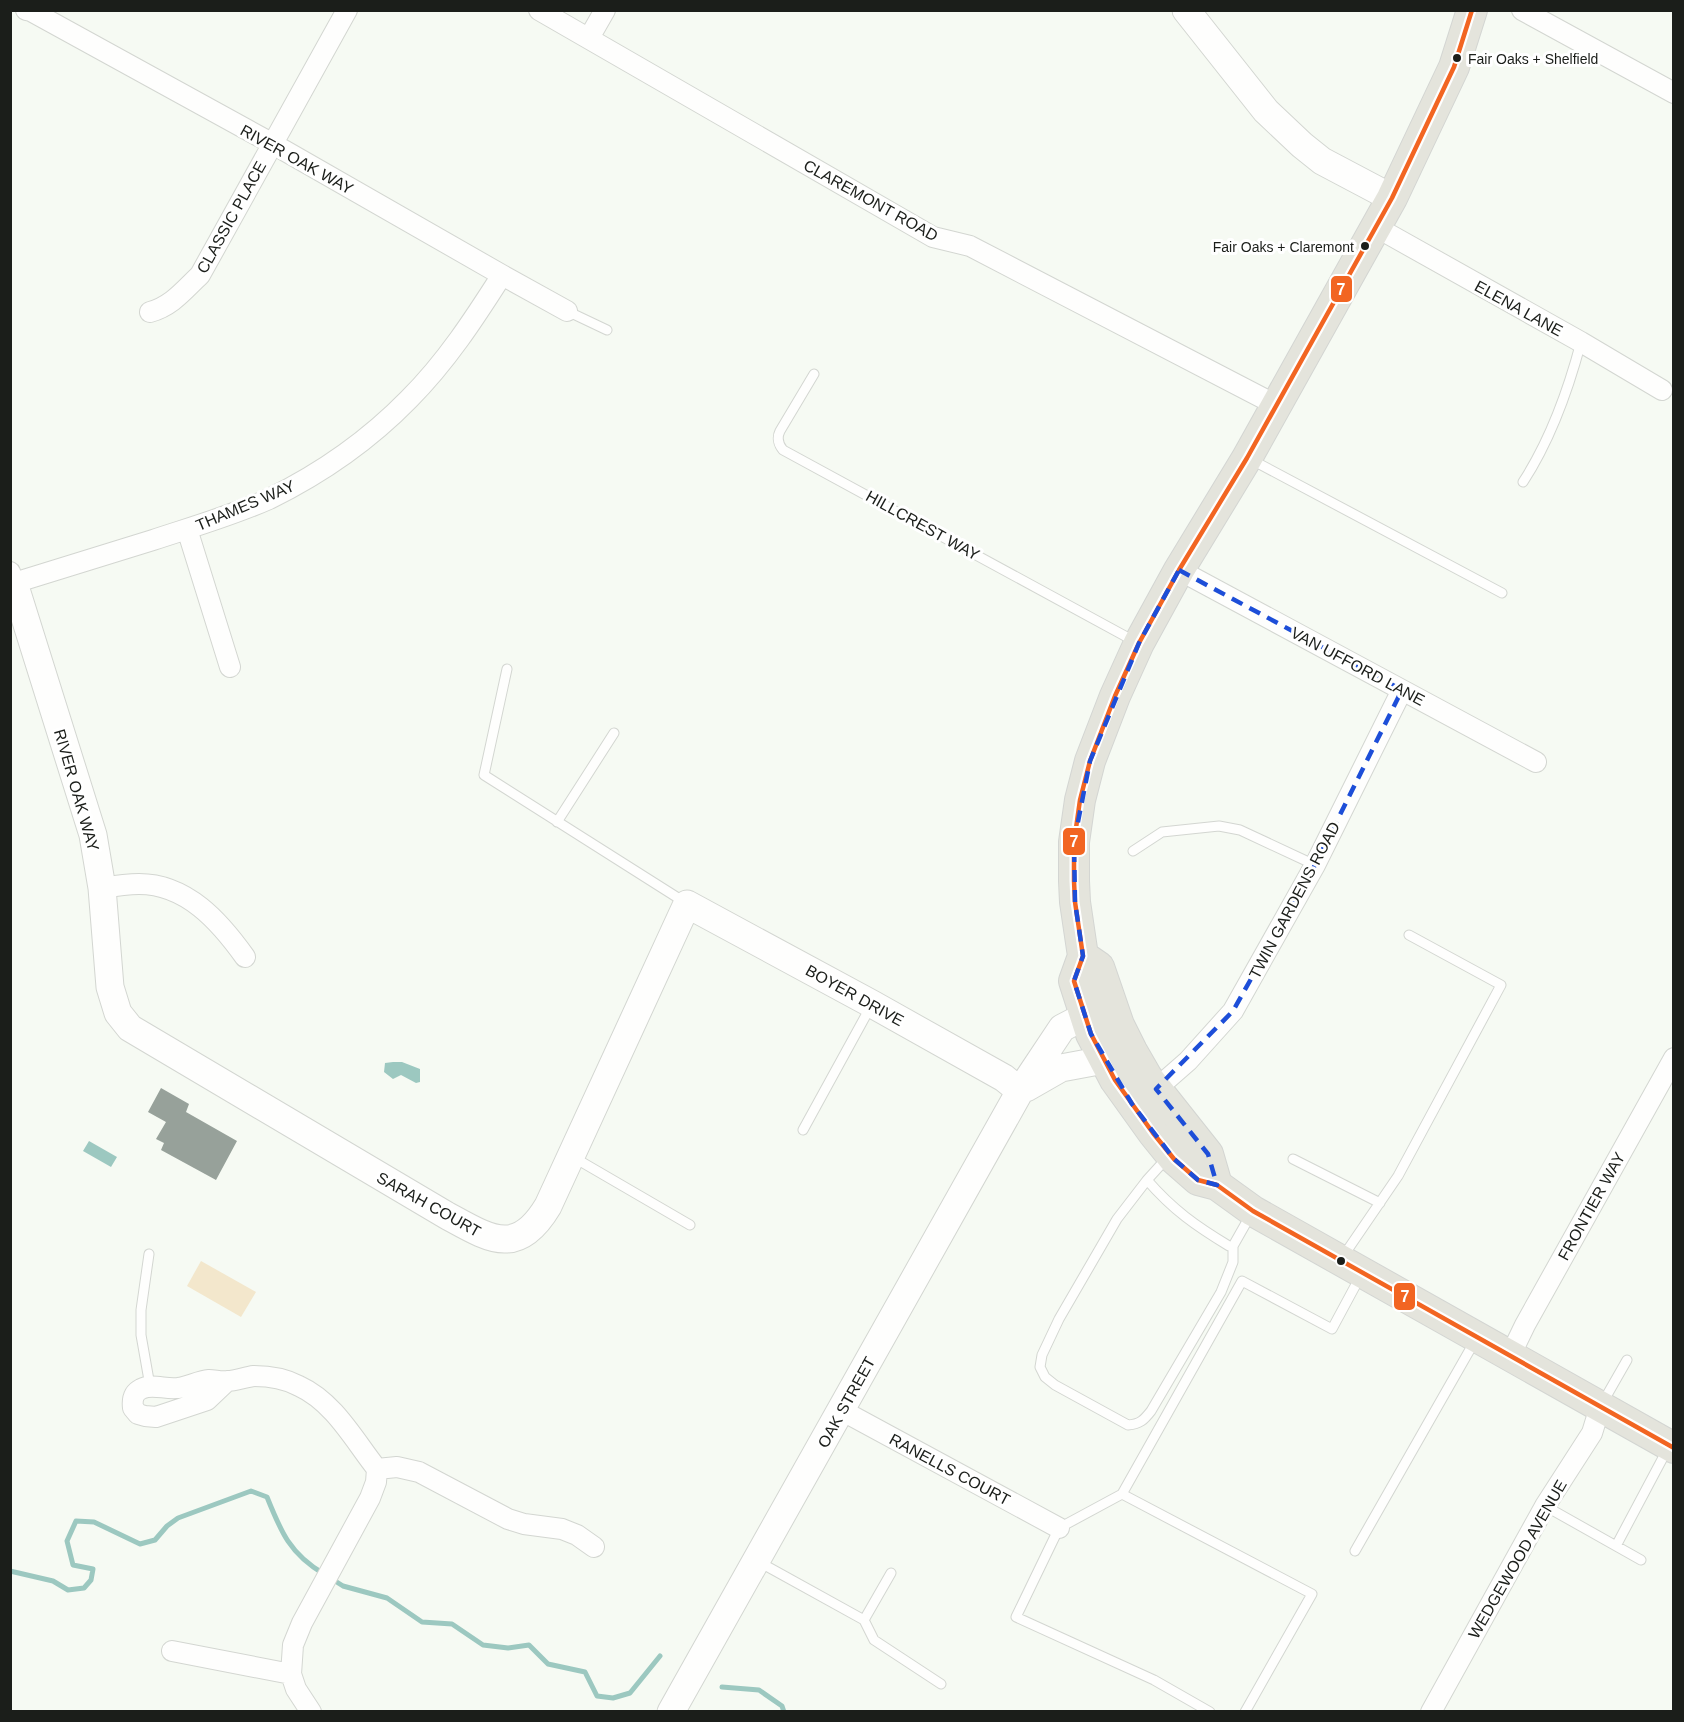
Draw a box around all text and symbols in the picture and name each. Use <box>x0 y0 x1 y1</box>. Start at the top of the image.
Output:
place label: Fair Oaks + Shelfield <box>1468 51 1598 67</box>
marker: Fair Oaks + Shelfield <box>1451 52 1463 64</box>
street label: RIVER OAK WAY <box>237 121 356 198</box>
street label: CLAREMONT ROAD <box>801 156 941 244</box>
street label: CLASSIC PLACE <box>194 158 269 276</box>
place label: Fair Oaks + Claremont <box>1213 239 1354 255</box>
marker: Fair Oaks + Claremont <box>1359 240 1371 252</box>
line badge: 7 <box>1330 275 1353 303</box>
street label: ELENA LANE <box>1472 277 1566 340</box>
text: 7 <box>1337 281 1346 298</box>
street label: THAMES WAY <box>193 477 298 534</box>
street label: HILLCREST WAY <box>863 487 983 564</box>
street label: VAN UFFORD LANE <box>1288 624 1428 709</box>
street label: RIVER OAK WAY <box>51 727 102 853</box>
street label: TWIN GARDENS ROAD <box>1246 819 1343 982</box>
line badge: 7 <box>1062 827 1086 856</box>
text: 7 <box>1070 833 1079 850</box>
street label: BOYER DRIVE <box>803 961 907 1029</box>
street label: FRONTIER WAY <box>1555 1149 1628 1263</box>
street label: SARAH COURT <box>374 1169 484 1240</box>
unlabelled marker <box>1335 1255 1347 1267</box>
line badge: 7 <box>1393 1282 1416 1311</box>
text: 7 <box>1401 1288 1410 1305</box>
street label: OAK STREET <box>814 1354 879 1451</box>
street label: RANELLS COURT <box>887 1430 1013 1508</box>
street label: WEDGEWOOD AVENUE <box>1465 1477 1570 1642</box>

